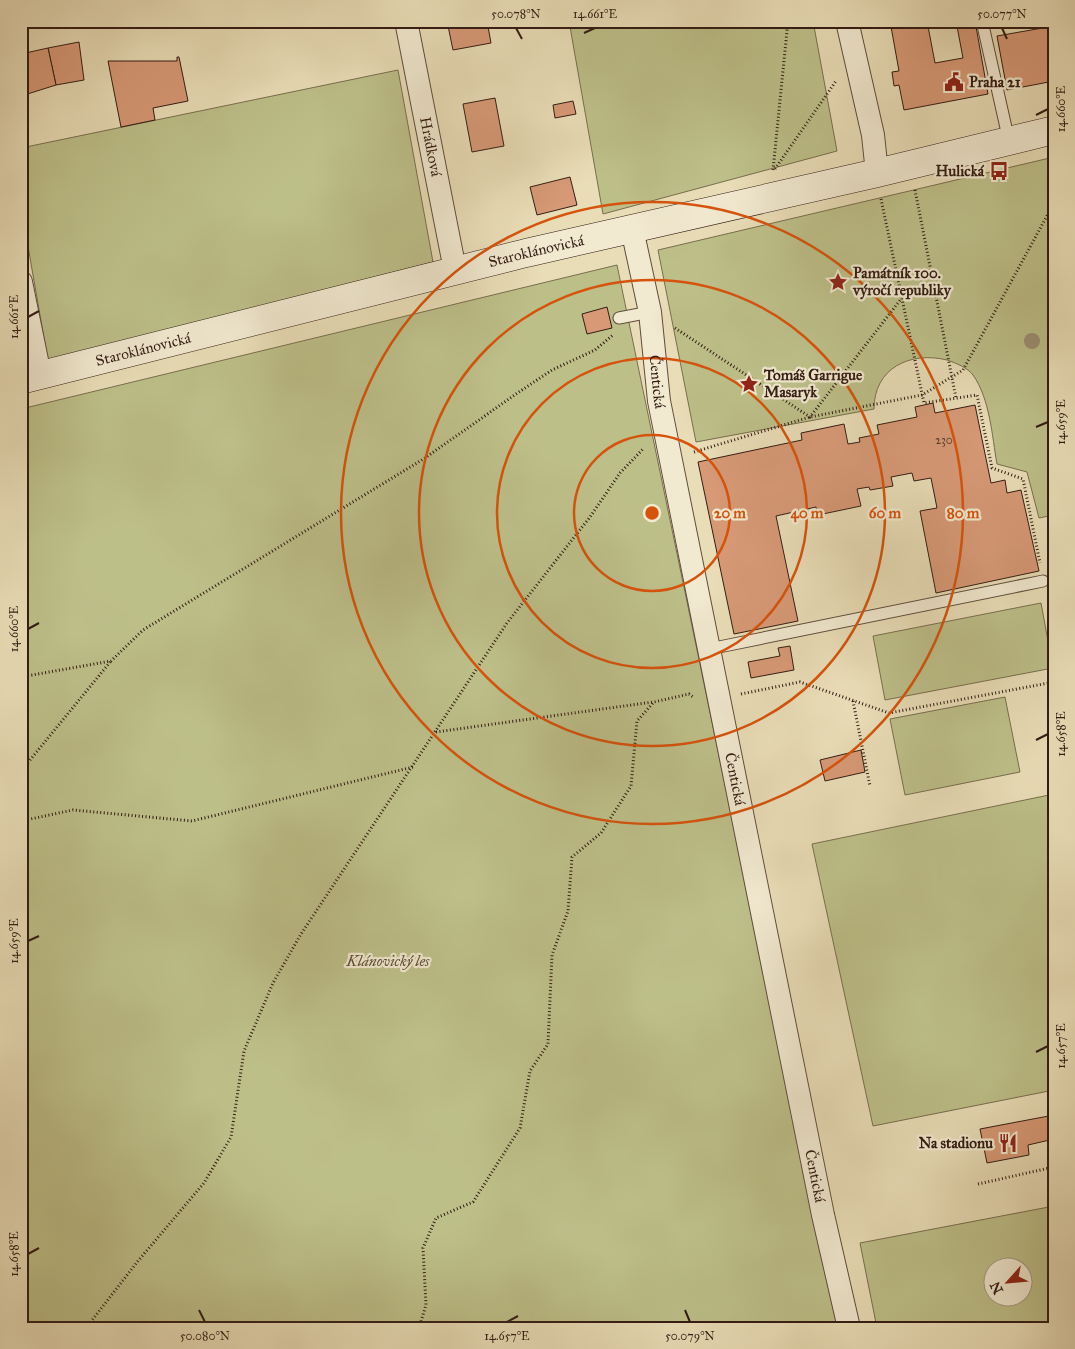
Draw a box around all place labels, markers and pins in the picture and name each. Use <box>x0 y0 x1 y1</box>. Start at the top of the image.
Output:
public building icon: Praha 21 <box>943 71 965 93</box>
place label: Praha 21 <box>969 73 1021 91</box>
bus stop icon: Hulická <box>988 160 1010 182</box>
place label: Hulická <box>935 162 985 180</box>
place label: Památník 100. výročí republiky <box>852 264 952 300</box>
place icon: Památník 100. výročí republiky <box>827 271 849 293</box>
place label: Tomáš Garrigue Masaryk <box>763 366 863 402</box>
place icon: Tomáš Garrigue Masaryk <box>738 373 760 395</box>
centre of rings <box>643 504 661 522</box>
restaurant icon: Na stadionu <box>997 1132 1019 1154</box>
place label: Na stadionu <box>919 1134 993 1152</box>

